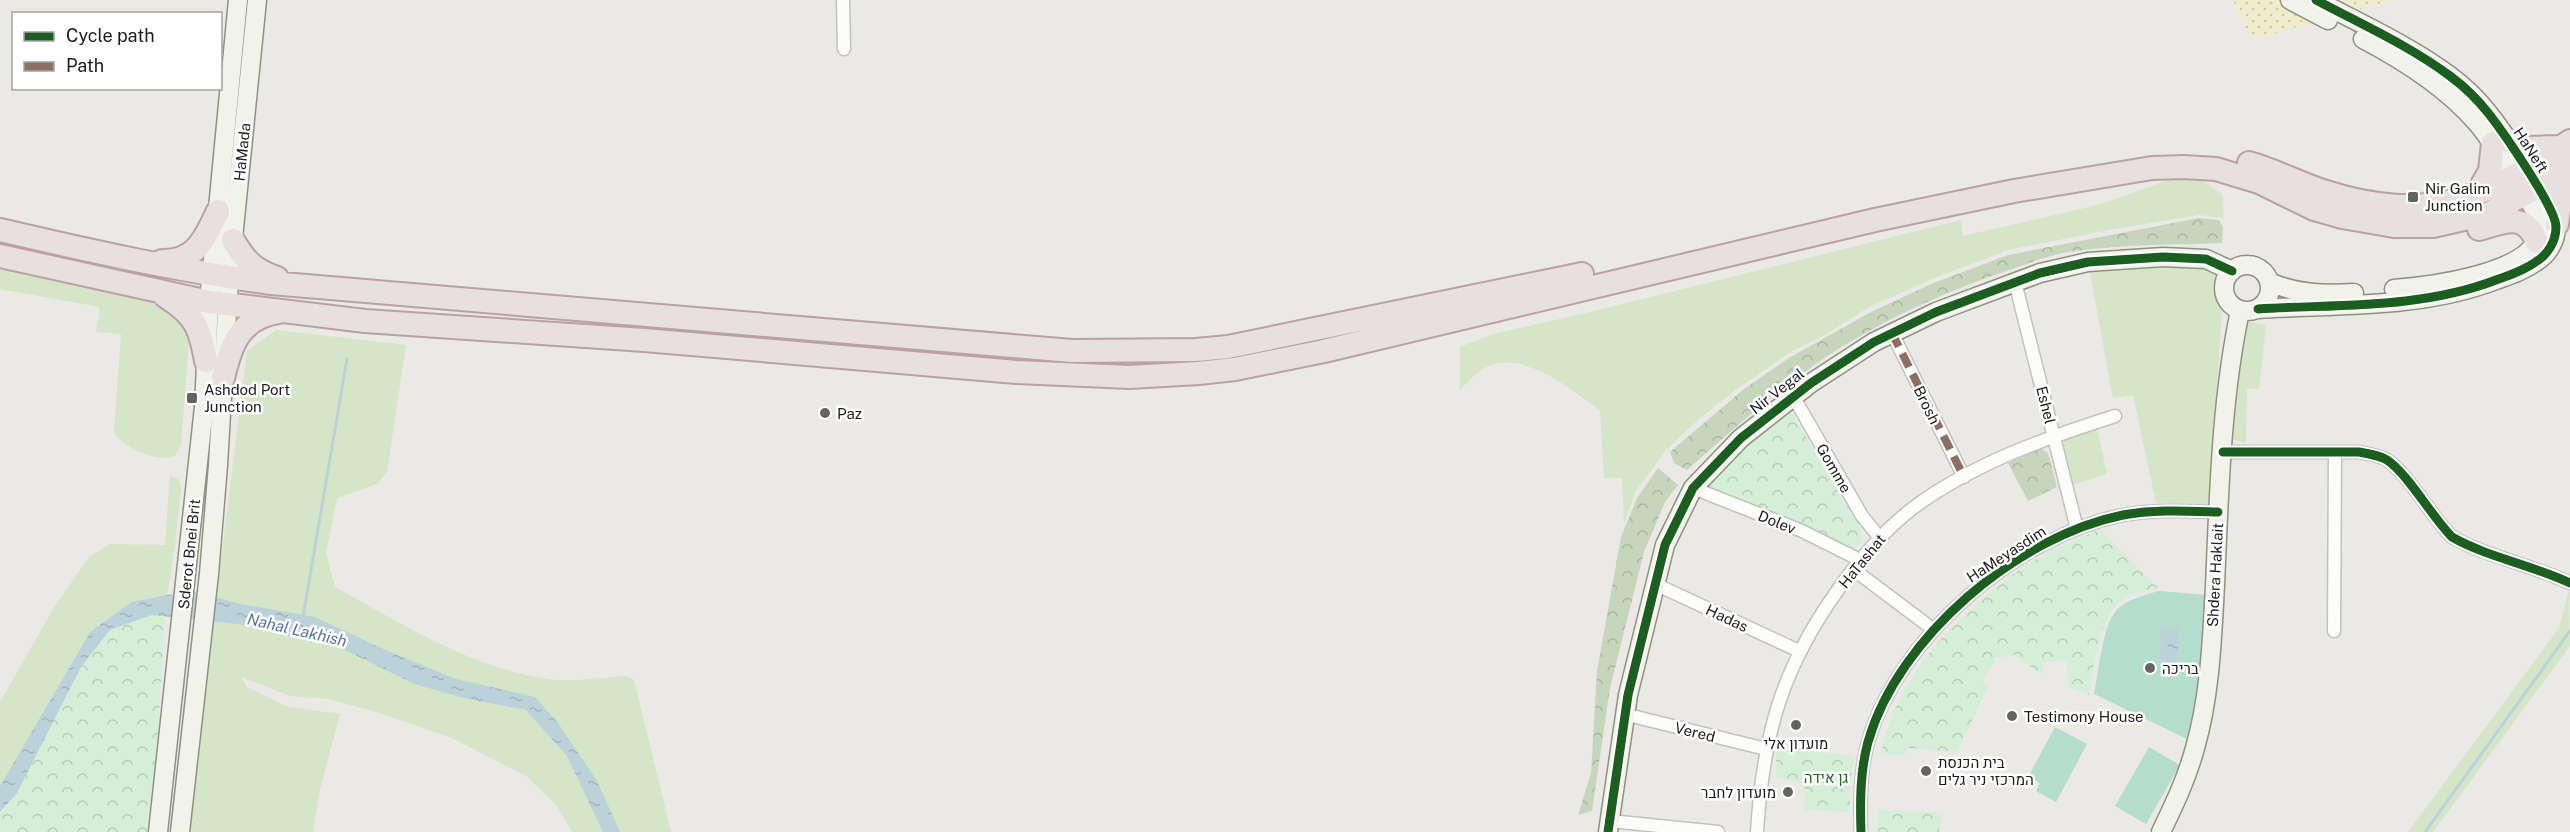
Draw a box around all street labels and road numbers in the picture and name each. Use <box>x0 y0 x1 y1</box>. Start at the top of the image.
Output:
street label: HaMada <box>230 122 254 182</box>
street label: HaNeft <box>2510 124 2552 176</box>
street label: Nir Vegal <box>1747 365 1807 417</box>
street label: Brosh <box>1910 383 1944 427</box>
street label: Eshel <box>2033 384 2059 426</box>
street label: Gomme <box>1813 440 1855 496</box>
street label: Sderot Bnei Brit <box>175 498 203 610</box>
street label: Dolev <box>1756 507 1799 537</box>
street label: HaMeyasdim <box>1963 522 2049 586</box>
street label: Shdera Haklait <box>2204 522 2226 627</box>
street label: HaTashat <box>1835 531 1889 591</box>
street label: Hadas <box>1703 601 1751 635</box>
street label: Vered <box>1673 719 1717 745</box>

